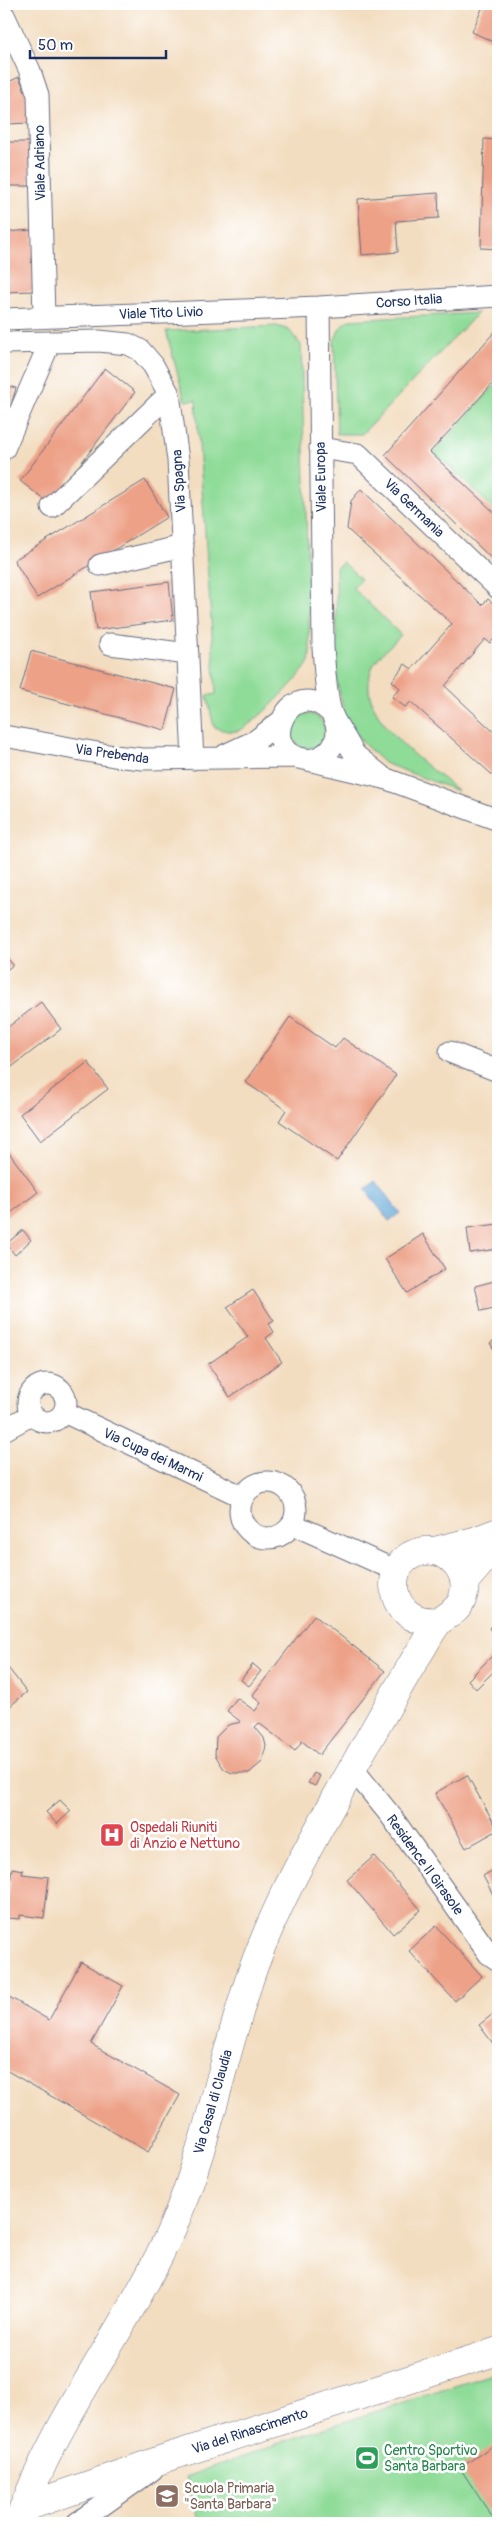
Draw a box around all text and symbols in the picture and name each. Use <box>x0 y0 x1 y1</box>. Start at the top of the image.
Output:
scale bar <box>30 28 166 60</box>
text: 50 m <box>38 36 73 55</box>
street label: Viale Adriano <box>31 124 49 201</box>
street label: Corso Italia <box>375 290 443 312</box>
street label: Viale Tito Livio <box>119 303 204 323</box>
street label: Viale Europa <box>312 442 330 512</box>
street label: Via Spagna <box>168 449 190 513</box>
street label: Via Germania <box>380 475 448 541</box>
street label: Via Prebenda <box>74 740 150 768</box>
street label: Via Cupa dei Marmi <box>100 1424 206 1486</box>
street label: Residence Il Girasole <box>383 1811 467 1919</box>
place label: Ospedali Riuniti di Anzio e Nettuno <box>130 1819 241 1852</box>
hospital icon: Ospedali Riuniti di Anzio e Nettuno <box>99 1822 125 1848</box>
street label: Via Casal di Claudia <box>190 2048 236 2156</box>
street label: Via del Rinascimento <box>190 2404 311 2458</box>
place label: Centro Sportivo Santa Barbara <box>384 2442 478 2475</box>
sports icon: Centro Sportivo Santa Barbara <box>354 2445 380 2471</box>
place label: Scuola Primaria "Santa Barbara" <box>184 2480 277 2513</box>
school or university icon: Scuola Primaria "Santa Barbara" <box>154 2483 180 2509</box>

